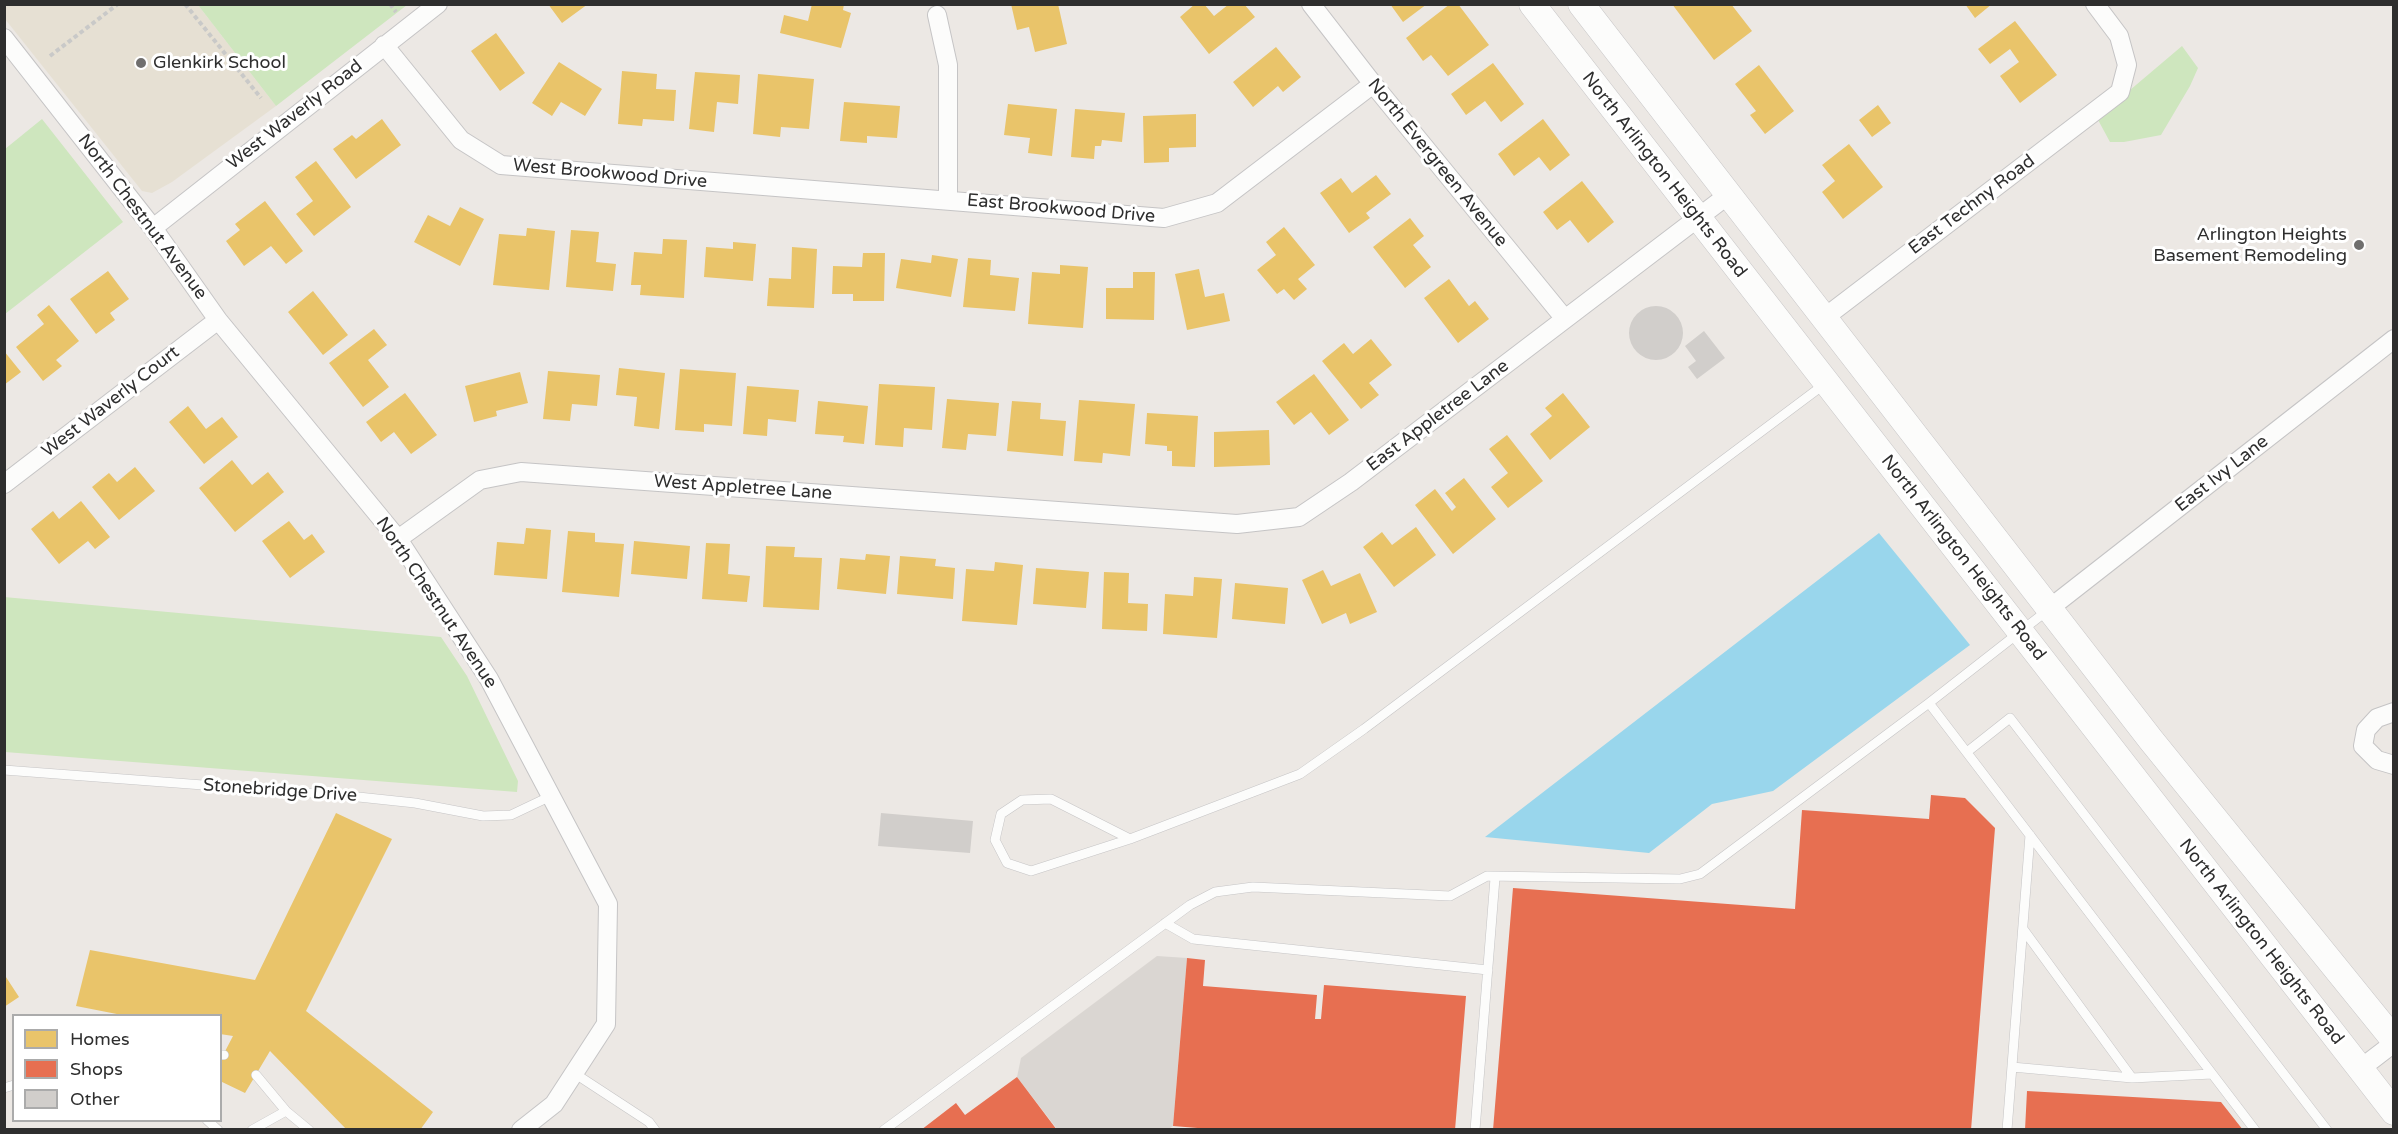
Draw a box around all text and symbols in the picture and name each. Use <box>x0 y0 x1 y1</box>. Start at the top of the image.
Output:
place label: Glenkirk School <box>153 52 286 74</box>
street label: West Waverly Road <box>223 55 367 175</box>
marker: Glenkirk School <box>134 56 148 70</box>
street label: North Arlington Heights Road <box>1577 68 1751 282</box>
street label: North Evergreen Avenue <box>1362 74 1512 252</box>
street label: North Chestnut Avenue <box>73 130 211 304</box>
street label: East Techny Road <box>1905 150 2039 260</box>
street label: West Brookwood Drive <box>512 155 708 193</box>
street label: East Brookwood Drive <box>966 190 1156 228</box>
place label: Arlington Heights Basement Remodeling <box>2153 224 2347 266</box>
marker: Arlington Heights Basement Remodeling <box>2352 238 2366 252</box>
street label: West Waverly Court <box>38 342 184 462</box>
street label: East Appletree Lane <box>1363 355 1513 477</box>
street label: East Ivy Lane <box>2171 431 2273 517</box>
street label: North Arlington Heights Road <box>1876 451 2050 665</box>
street label: West Appletree Lane <box>653 471 833 505</box>
street label: North Chestnut Avenue <box>371 513 501 693</box>
street label: Stonebridge Drive <box>202 775 358 807</box>
street label: North Arlington Heights Road <box>2174 835 2348 1049</box>
legend <box>12 1014 222 1122</box>
text: Homes <box>70 1028 130 1050</box>
text: Shops <box>70 1058 123 1080</box>
text: Other <box>70 1088 120 1110</box>

